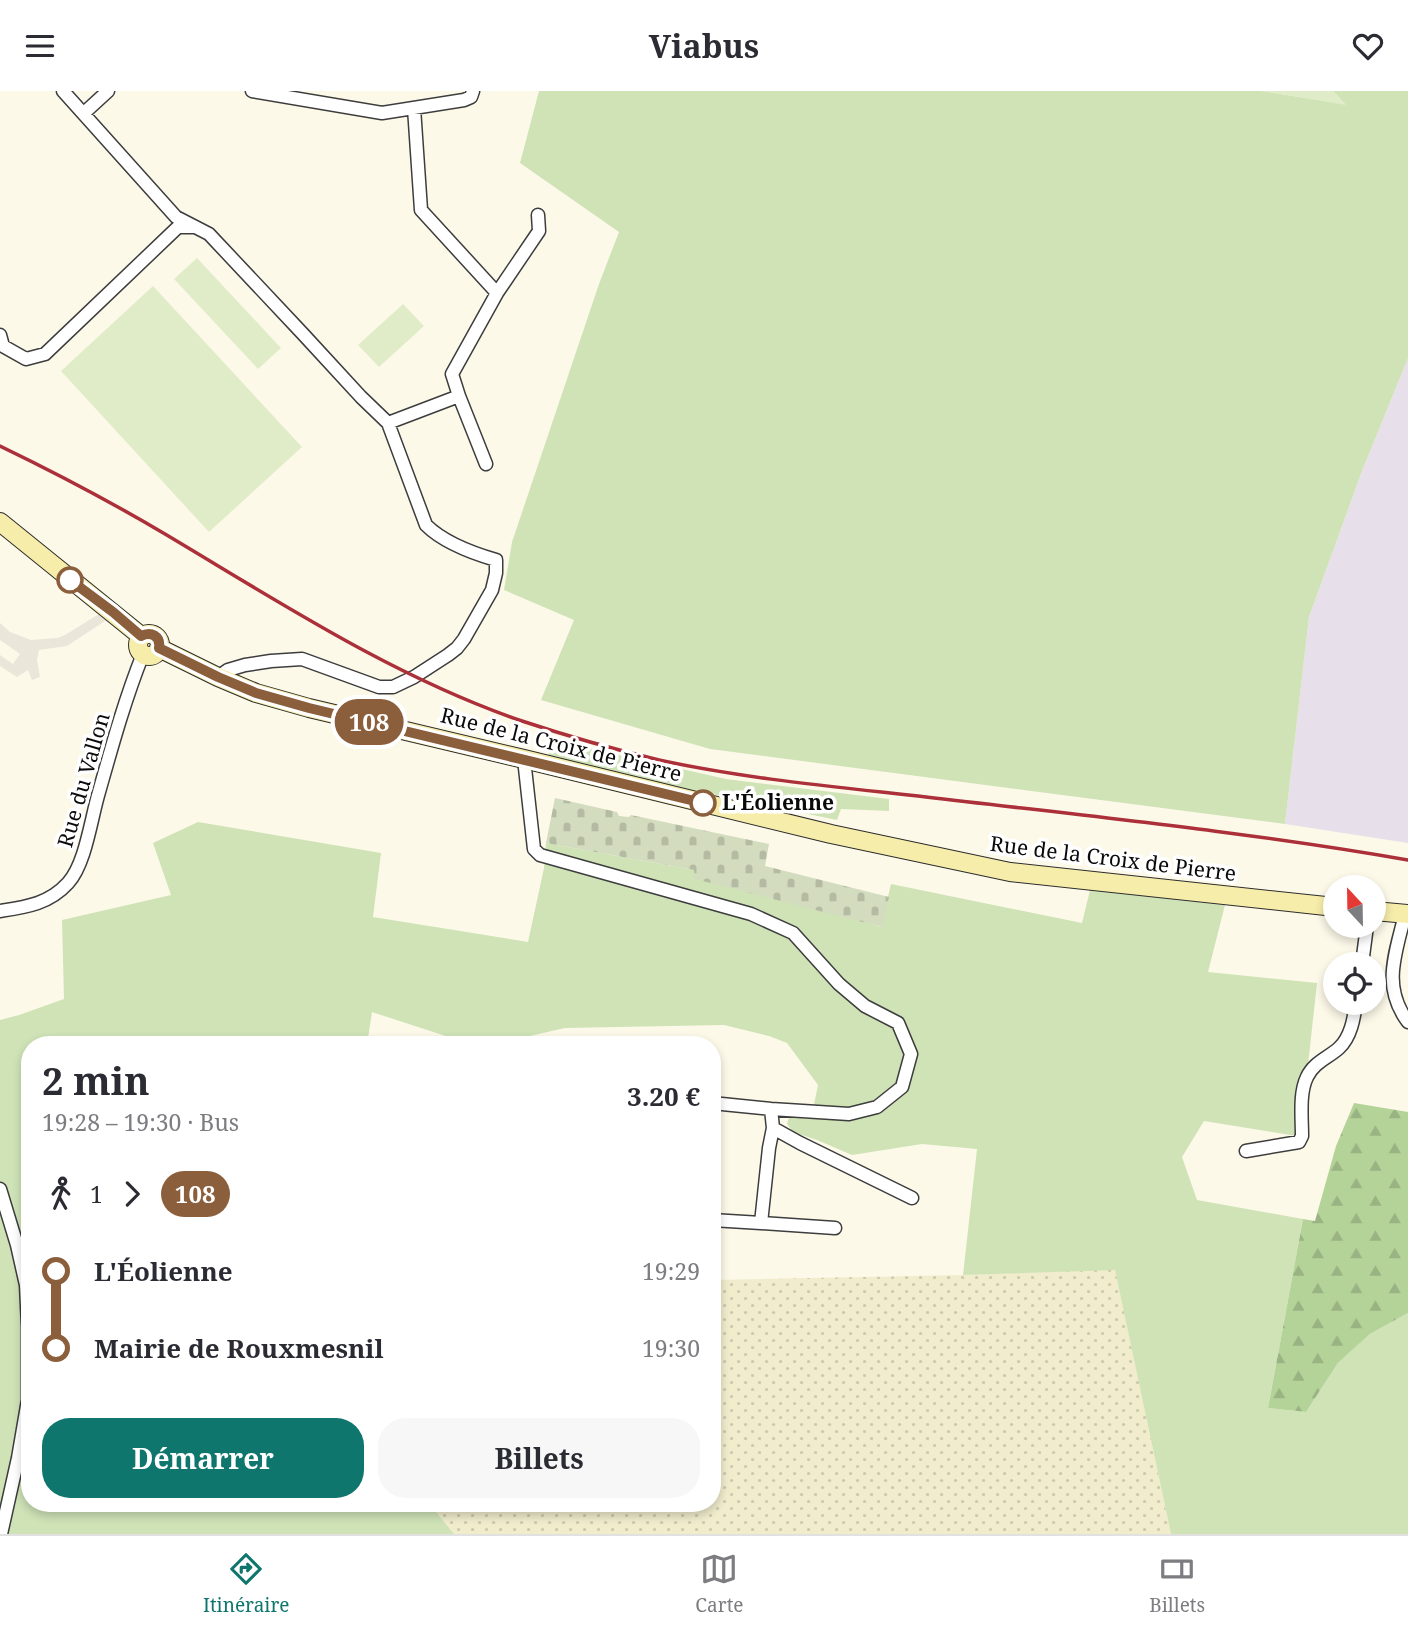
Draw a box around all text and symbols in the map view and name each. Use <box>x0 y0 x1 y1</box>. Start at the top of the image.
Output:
text: Viabus <box>649 24 759 67</box>
icon: menu <box>21 27 59 65</box>
icon: heart <box>1349 27 1387 65</box>
unlabelled marker <box>57 567 83 593</box>
line badge: 108 <box>329 699 409 745</box>
street label: Rue de la Croix de Pierre <box>438 700 685 788</box>
text: 108 <box>349 705 389 738</box>
street label: Rue du Vallon <box>50 709 116 850</box>
place label: L'Éolienne <box>722 788 834 816</box>
marker: L'Éolienne <box>690 790 716 816</box>
street label: Rue de la Croix de Pierre <box>989 829 1238 887</box>
north arrow <box>1323 875 1386 938</box>
map controls <box>1323 875 1386 1015</box>
button: locate <box>1323 952 1386 1015</box>
text: 2 min <box>42 1054 150 1106</box>
text: 3.20 € <box>627 1078 700 1114</box>
text: 19:28 – 19:30 · Bus <box>42 1106 239 1138</box>
icon: walk <box>42 1175 80 1213</box>
icon: forward <box>113 1175 151 1213</box>
text: 108 <box>175 1177 216 1210</box>
text: 1 <box>90 1178 103 1210</box>
text: L'Éolienne <box>94 1253 233 1289</box>
text: 19:29 <box>642 1255 700 1287</box>
text: Mairie de Rouxmesnil <box>94 1330 384 1366</box>
text: 19:30 <box>642 1332 700 1364</box>
button: Démarrer <box>42 1418 364 1498</box>
button: Billets <box>378 1418 700 1498</box>
tab: Itinéraire <box>203 1550 290 1618</box>
tab: Carte <box>695 1550 744 1618</box>
tab: Billets <box>1149 1550 1205 1618</box>

